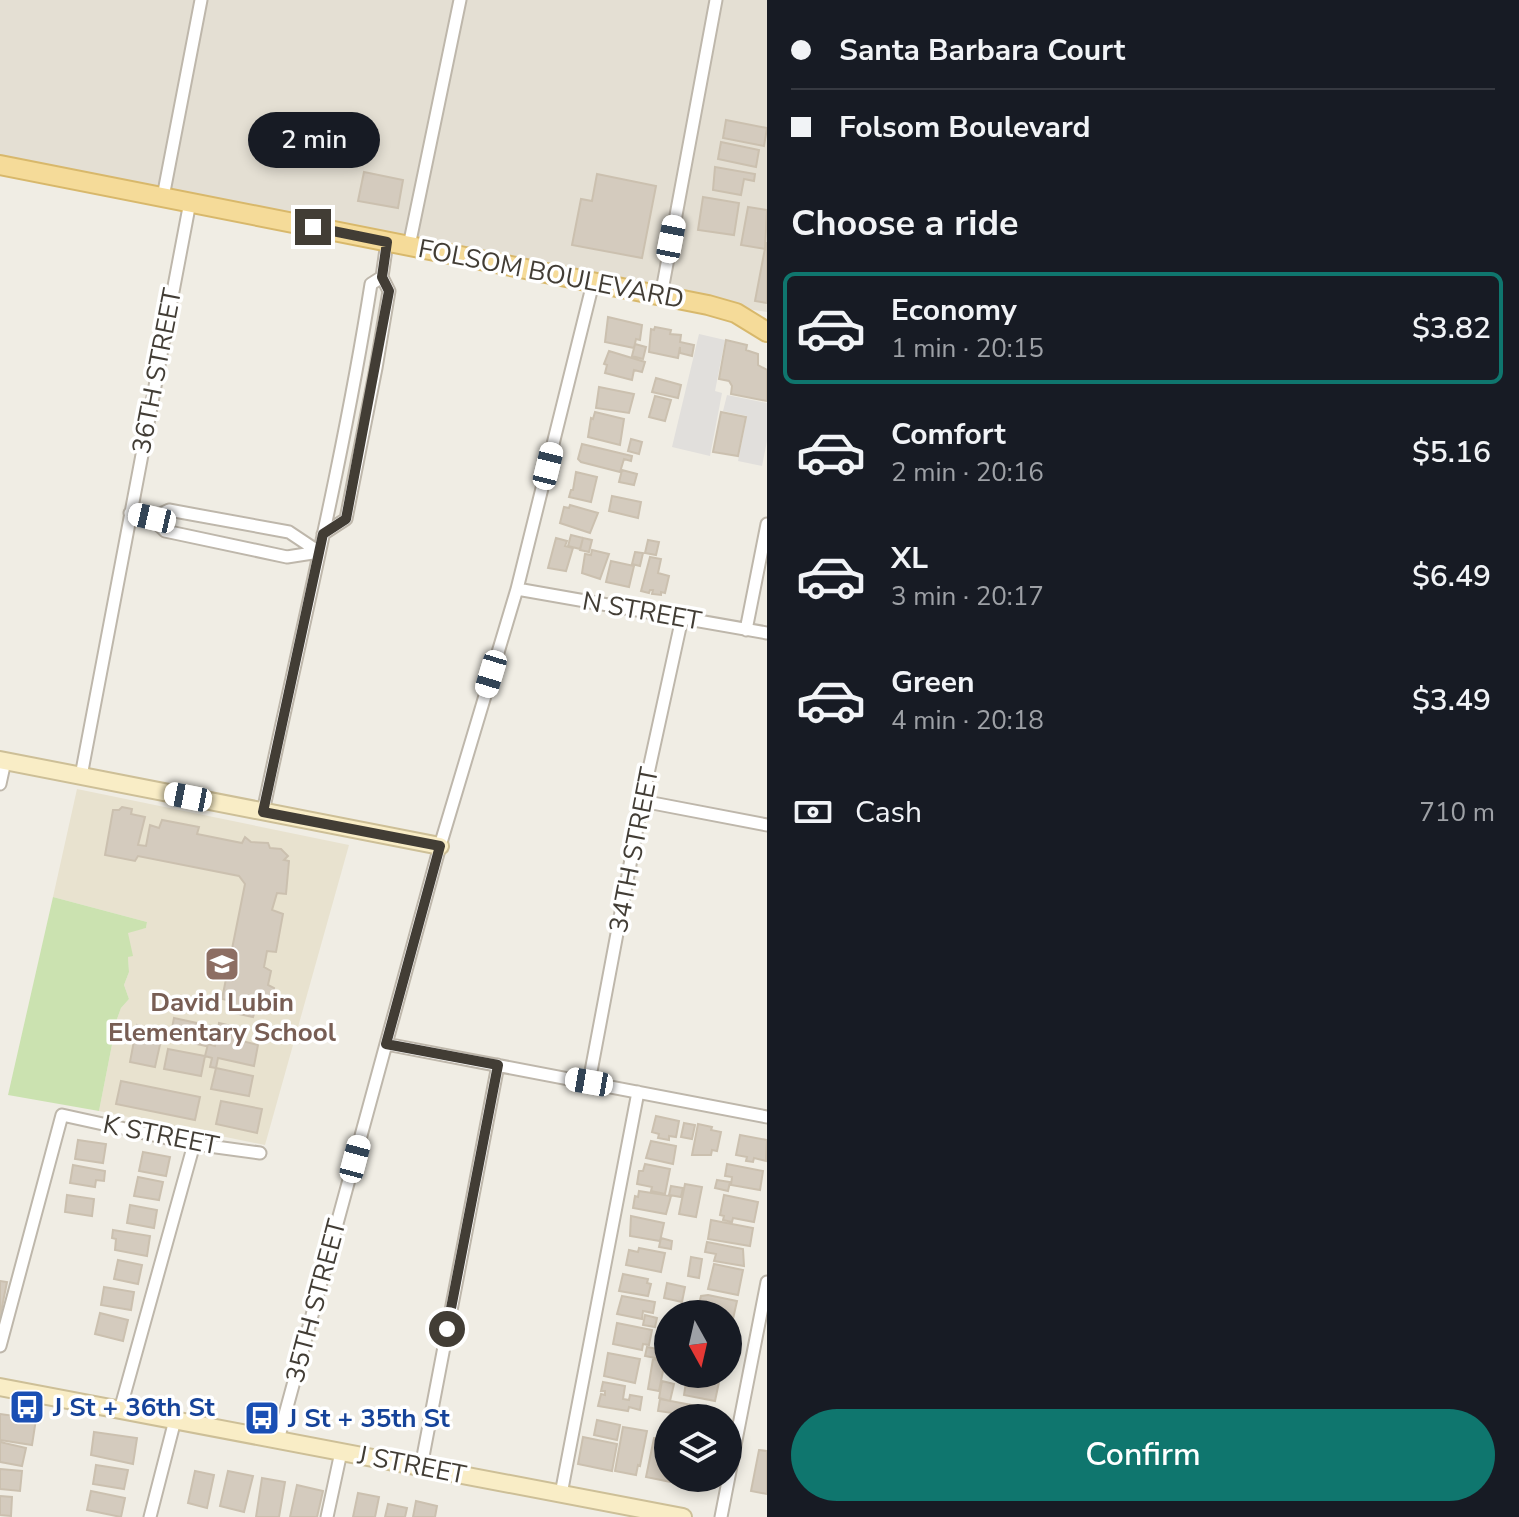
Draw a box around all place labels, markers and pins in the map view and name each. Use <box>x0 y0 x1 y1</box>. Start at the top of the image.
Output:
school or university icon: David Lubin Elementary School <box>203 945 241 983</box>
place label: David Lubin Elementary School <box>108 985 337 1050</box>
bus stop icon: J St + 36th St <box>8 1388 46 1426</box>
place label: J St + 36th St <box>52 1390 216 1425</box>
bus stop icon: J St + 35th St <box>243 1399 281 1437</box>
place label: J St + 35th St <box>287 1401 451 1436</box>

